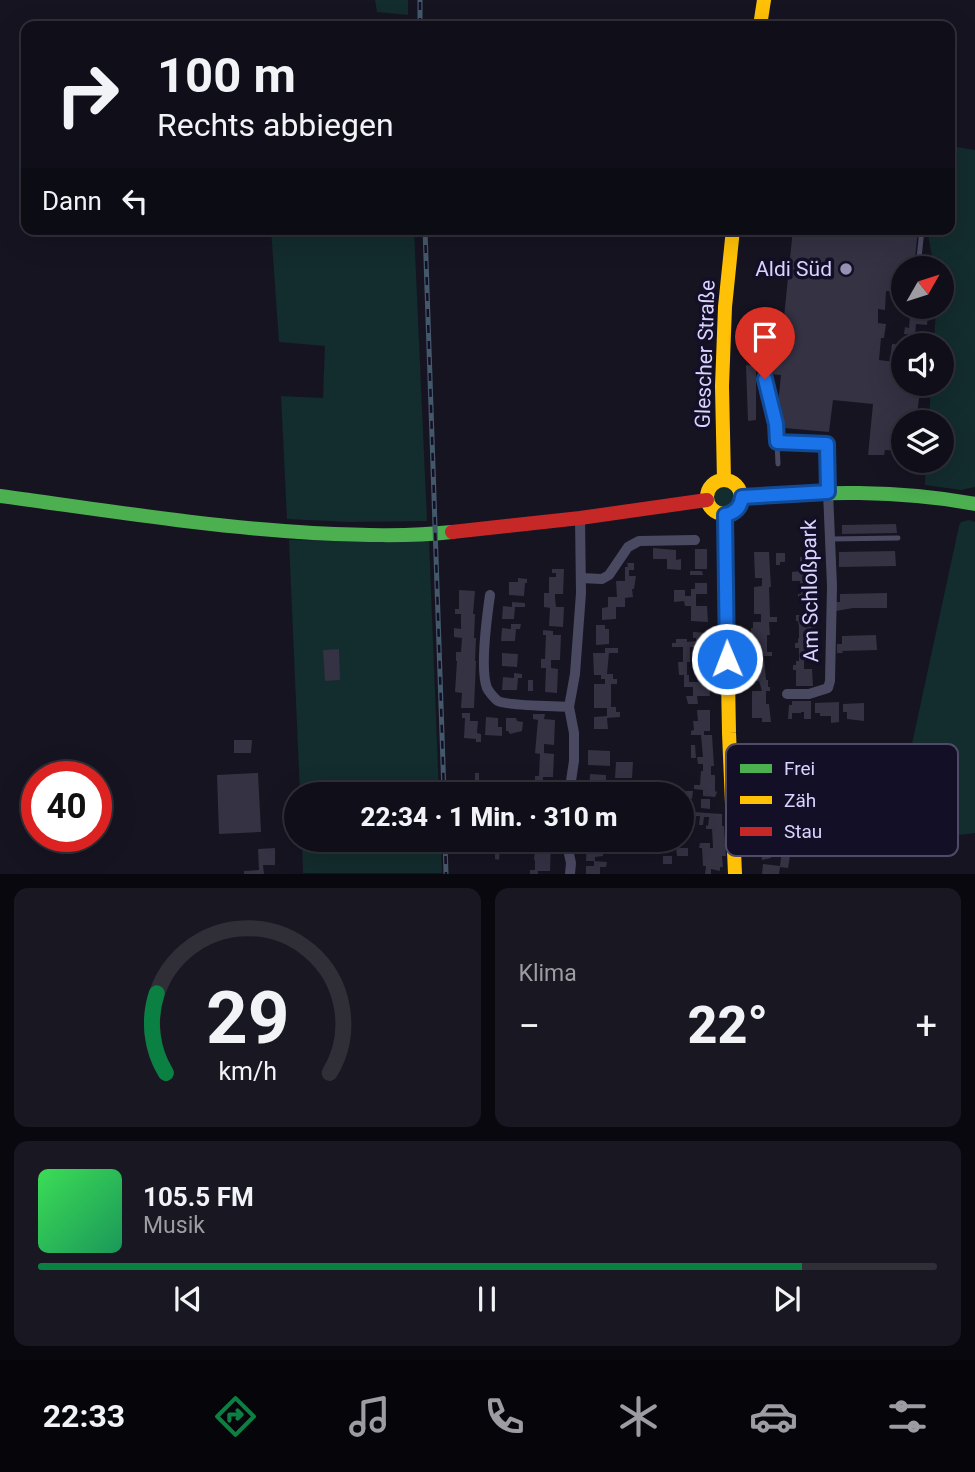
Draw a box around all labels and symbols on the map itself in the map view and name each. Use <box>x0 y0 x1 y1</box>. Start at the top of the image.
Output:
north arrow <box>891 256 954 318</box>
place label: Aldi Süd <box>755 257 832 281</box>
marker: Aldi Süd <box>838 261 854 277</box>
street label: Glescher Straße <box>690 279 720 429</box>
pin <box>735 307 795 379</box>
street label: Am Schloßpark <box>797 519 823 663</box>
position arrow <box>690 622 764 696</box>
legend <box>726 744 958 856</box>
text: Frei <box>784 757 815 780</box>
speed limit sign: 40 <box>21 761 112 852</box>
text: Zäh <box>784 789 816 812</box>
text: Stau <box>784 820 822 843</box>

